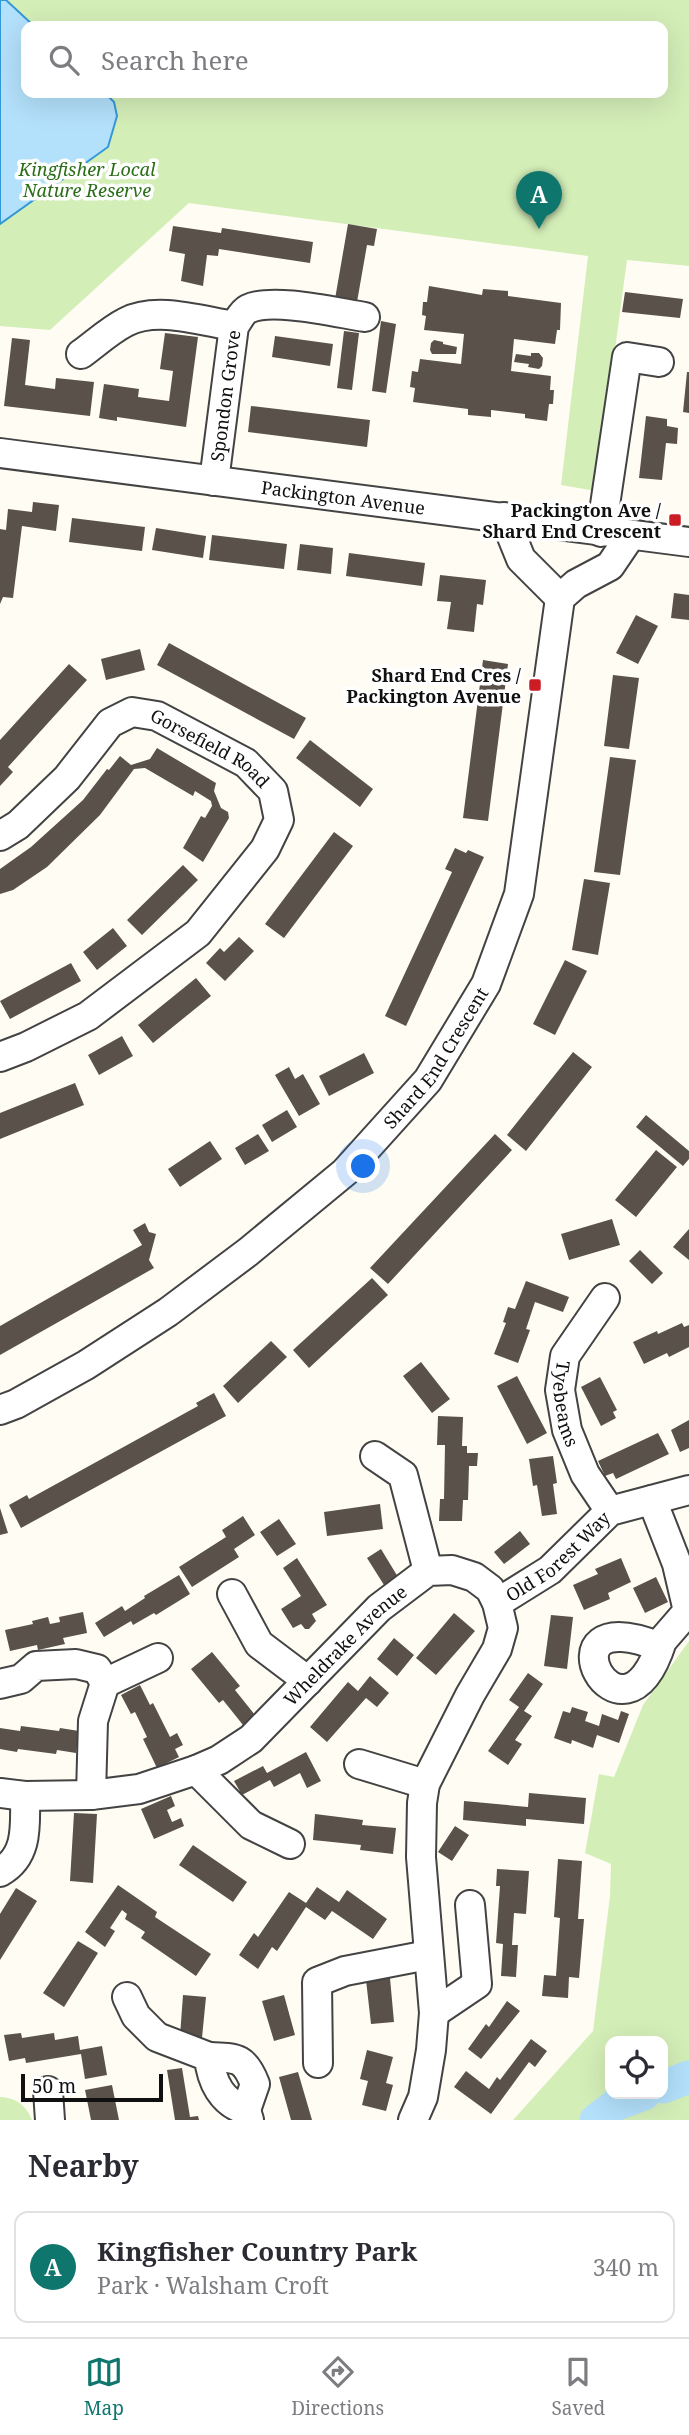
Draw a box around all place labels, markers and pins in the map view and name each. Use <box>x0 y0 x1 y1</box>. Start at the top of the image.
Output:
pin: A <box>516 171 562 229</box>
place label: Packington Ave / Shard End Crescent <box>482 498 662 543</box>
marker: Packington Ave / Shard End Crescent <box>667 512 683 528</box>
place label: Shard End Cres / Packington Avenue <box>346 663 522 708</box>
marker: Shard End Cres / Packington Avenue <box>527 677 543 693</box>

